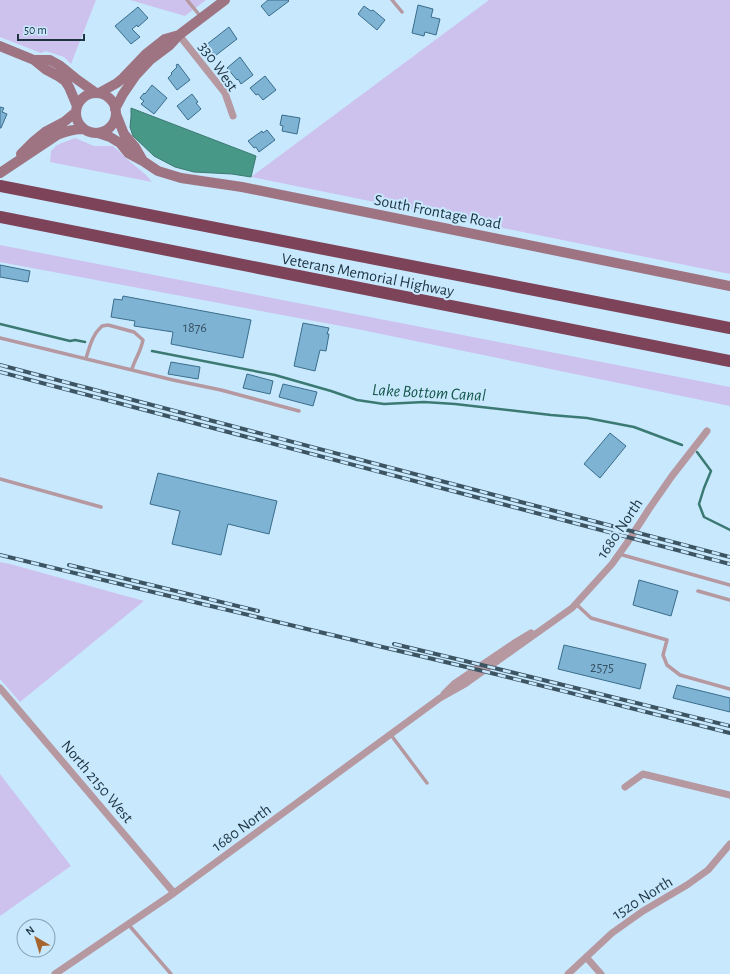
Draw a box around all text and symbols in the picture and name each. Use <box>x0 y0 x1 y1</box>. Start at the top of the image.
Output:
scale bar <box>18 16 84 42</box>
text: 50 m <box>24 24 47 36</box>
street label: 330 West <box>195 39 241 94</box>
street label: South Frontage Road <box>373 192 503 232</box>
street label: Veterans Memorial Highway <box>280 250 456 301</box>
house number: 1876 <box>183 321 207 335</box>
water label: Lake Bottom Canal <box>372 381 486 404</box>
street label: 1680 North <box>594 496 646 561</box>
house number: 2575 <box>590 661 614 675</box>
street label: North 2150 West <box>58 737 136 826</box>
street label: 1680 North <box>209 801 274 854</box>
street label: 1520 North <box>610 873 675 923</box>
north arrow <box>16 918 56 958</box>
text: N <box>24 924 37 937</box>

